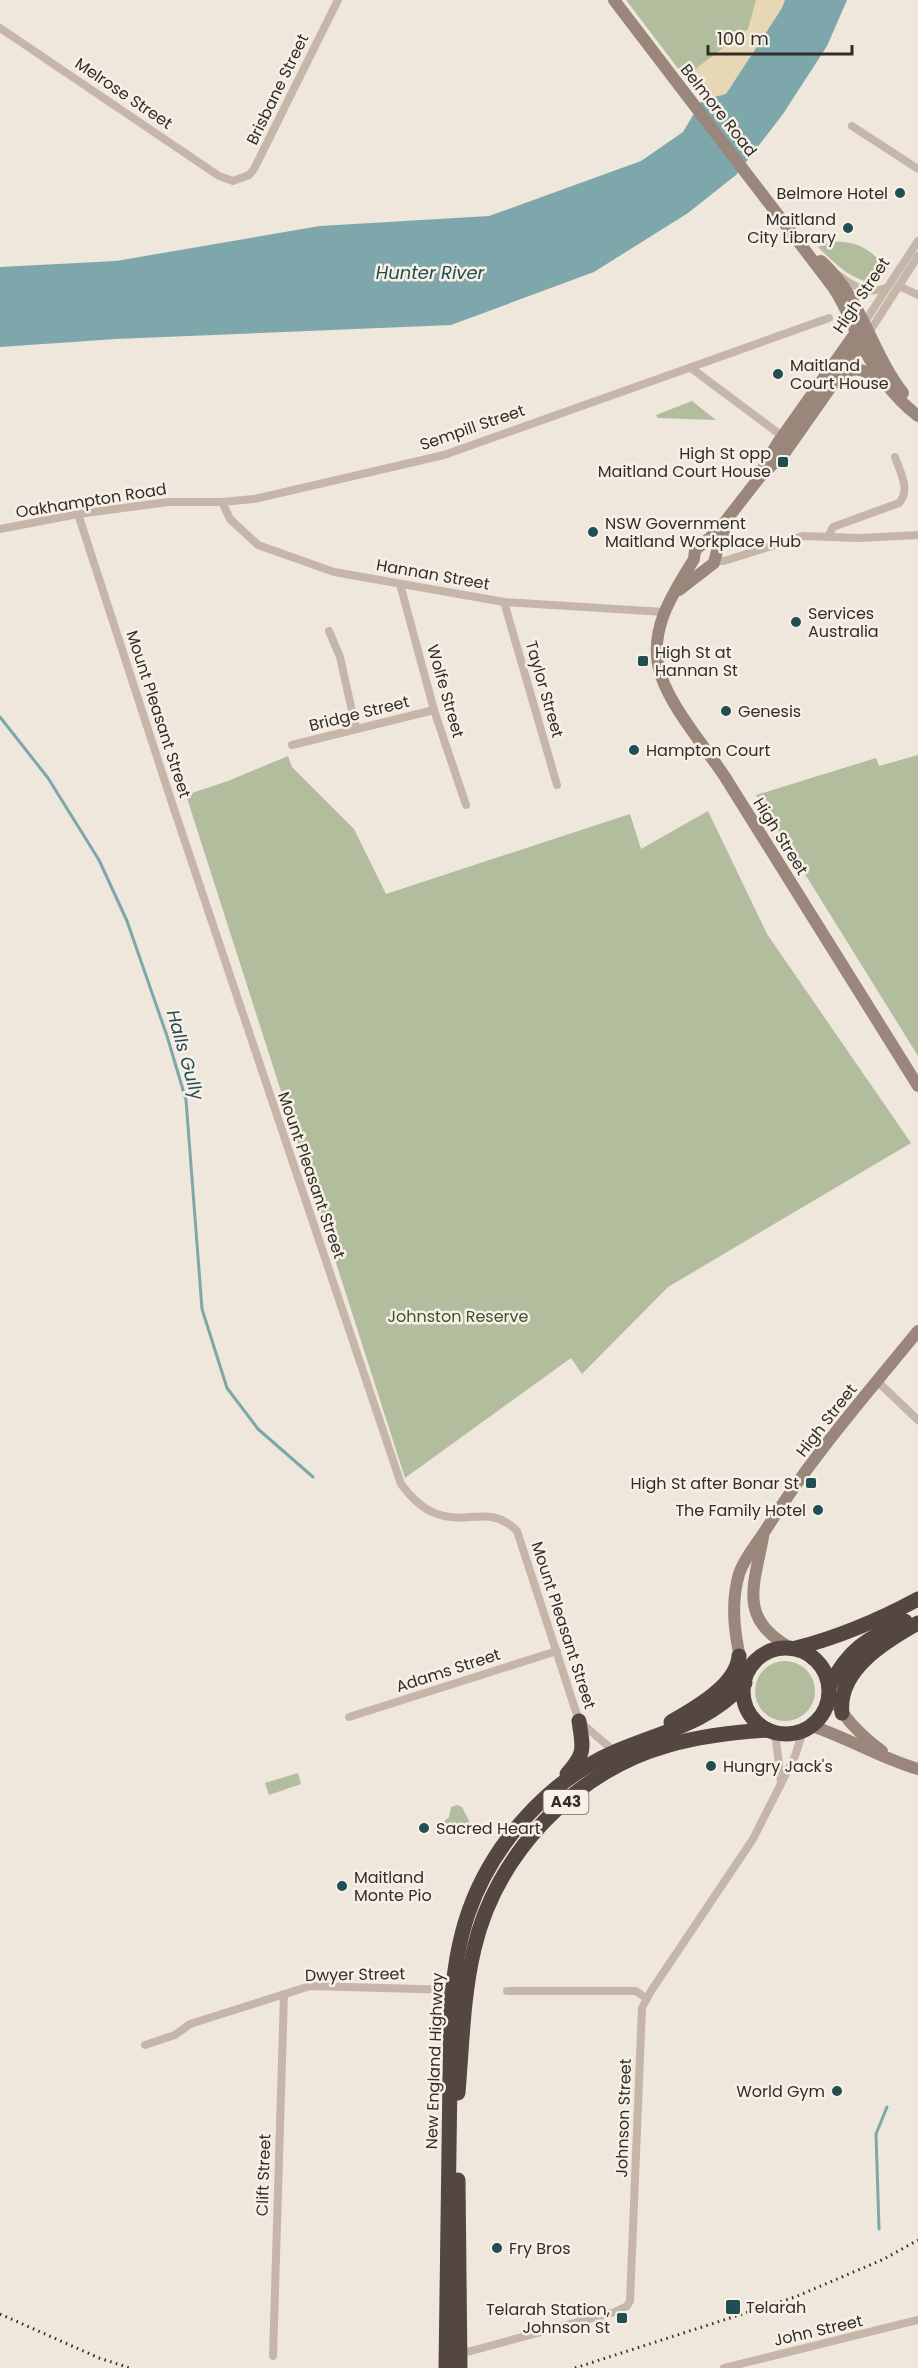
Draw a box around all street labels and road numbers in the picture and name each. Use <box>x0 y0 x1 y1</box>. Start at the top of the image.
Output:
street label: Brisbane Street <box>241 30 314 149</box>
street label: Melrose Street <box>70 52 177 135</box>
street label: Belmore Road <box>675 59 762 162</box>
street label: High Street <box>828 253 895 338</box>
street label: Sempill Street <box>417 399 528 456</box>
street label: Oakhampton Road <box>14 477 168 524</box>
street label: Hannan Street <box>375 553 491 596</box>
street label: Mount Pleasant Street <box>121 627 197 801</box>
street label: Taylor Street <box>520 638 569 740</box>
street label: Wolfe Street <box>421 642 470 741</box>
street label: Bridge Street <box>307 690 412 737</box>
street label: High Street <box>748 793 814 879</box>
street label: Mount Pleasant Street <box>272 1089 351 1262</box>
street label: High Street <box>790 1379 862 1462</box>
street label: Mount Pleasant Street <box>526 1538 602 1712</box>
street label: Adams Street <box>393 1643 503 1698</box>
road number: A43 <box>544 1790 588 1814</box>
street label: Dwyer Street <box>305 1962 406 1987</box>
street label: New England Highway <box>420 1972 449 2150</box>
street label: Johnson Street <box>610 2058 637 2178</box>
street label: Clift Street <box>251 2133 276 2217</box>
street label: John Street <box>772 2309 865 2352</box>

